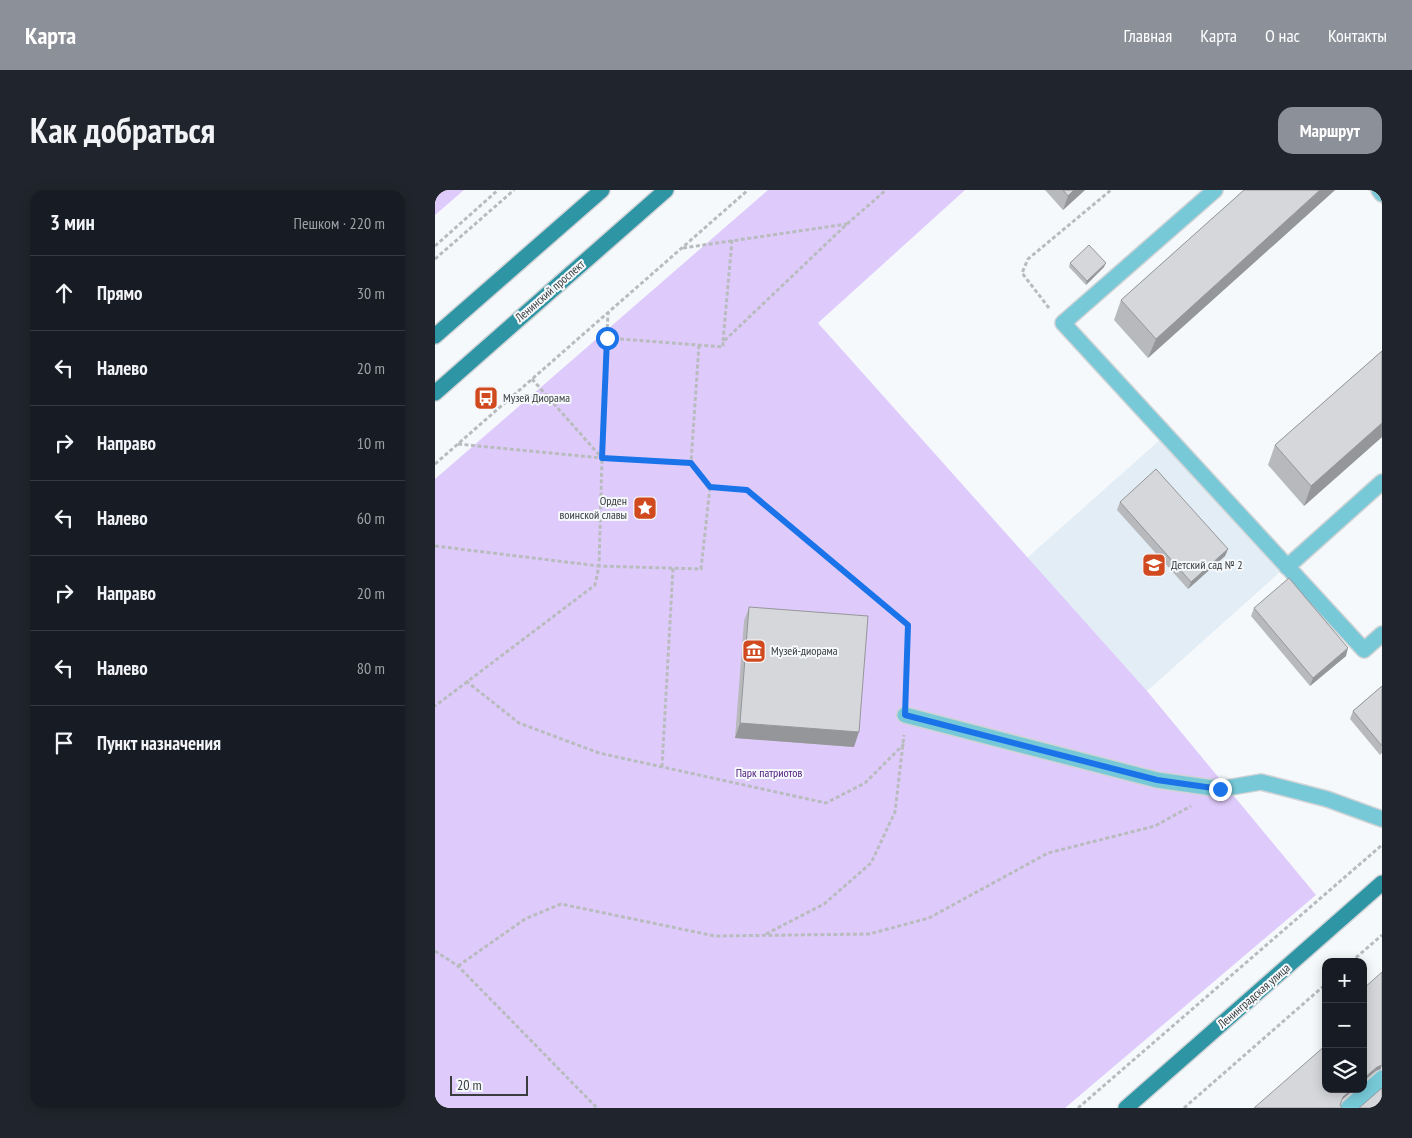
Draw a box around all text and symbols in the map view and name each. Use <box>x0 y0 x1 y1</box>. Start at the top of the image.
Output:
text: Карта <box>25 20 76 51</box>
text: Главная <box>1124 24 1172 47</box>
text: Карта <box>1200 24 1237 47</box>
text: О нас <box>1265 24 1300 47</box>
text: Контакты <box>1328 24 1387 47</box>
text: Как добраться <box>30 107 215 153</box>
button: Маршрут <box>1278 107 1382 154</box>
text: 3 мин <box>50 209 95 236</box>
text: Пешком · 220 m <box>294 213 385 233</box>
street label: Ленинский проспект <box>511 256 588 326</box>
icon: ahead <box>50 279 78 307</box>
text: Прямо <box>97 281 142 305</box>
text: 30 m <box>357 283 385 303</box>
route start <box>596 327 619 350</box>
icon: left <box>50 354 78 382</box>
text: Налево <box>97 356 148 380</box>
text: 20 m <box>357 358 385 378</box>
bus stop icon: Музей Диорама <box>473 385 499 411</box>
place label: Музей Диорама <box>503 390 570 405</box>
icon: right <box>50 429 78 457</box>
text: Направо <box>97 431 156 455</box>
text: 10 m <box>357 433 385 453</box>
place label: Орден воинской славы <box>560 493 627 522</box>
place icon: Орден воинской славы <box>632 495 658 521</box>
icon: left <box>50 504 78 532</box>
text: Налево <box>97 506 148 530</box>
text: 60 m <box>357 508 385 528</box>
school or university icon: Детский сад № 2 <box>1141 552 1167 578</box>
place label: Детский сад № 2 <box>1171 557 1243 572</box>
icon: right <box>50 579 78 607</box>
text: Направо <box>97 581 156 605</box>
text: 20 m <box>357 583 385 603</box>
museum icon: Музей-диорама <box>741 638 767 664</box>
place label: Музей-диорама <box>771 643 838 658</box>
icon: left <box>50 654 78 682</box>
text: Налево <box>97 656 148 680</box>
text: 80 m <box>357 658 385 678</box>
icon: arrive <box>50 729 78 757</box>
text: Пункт назначения <box>97 731 221 755</box>
park label: Парк патриотов <box>736 765 802 780</box>
route end <box>1209 778 1232 801</box>
map controls <box>1322 958 1367 1093</box>
button: + <box>1322 958 1367 1003</box>
street label: Ленинградская улица <box>1214 960 1293 1032</box>
button: − <box>1322 1003 1367 1048</box>
button: layers <box>1322 1048 1367 1093</box>
scale bar <box>450 1073 527 1096</box>
text: 20 m <box>457 1076 482 1094</box>

